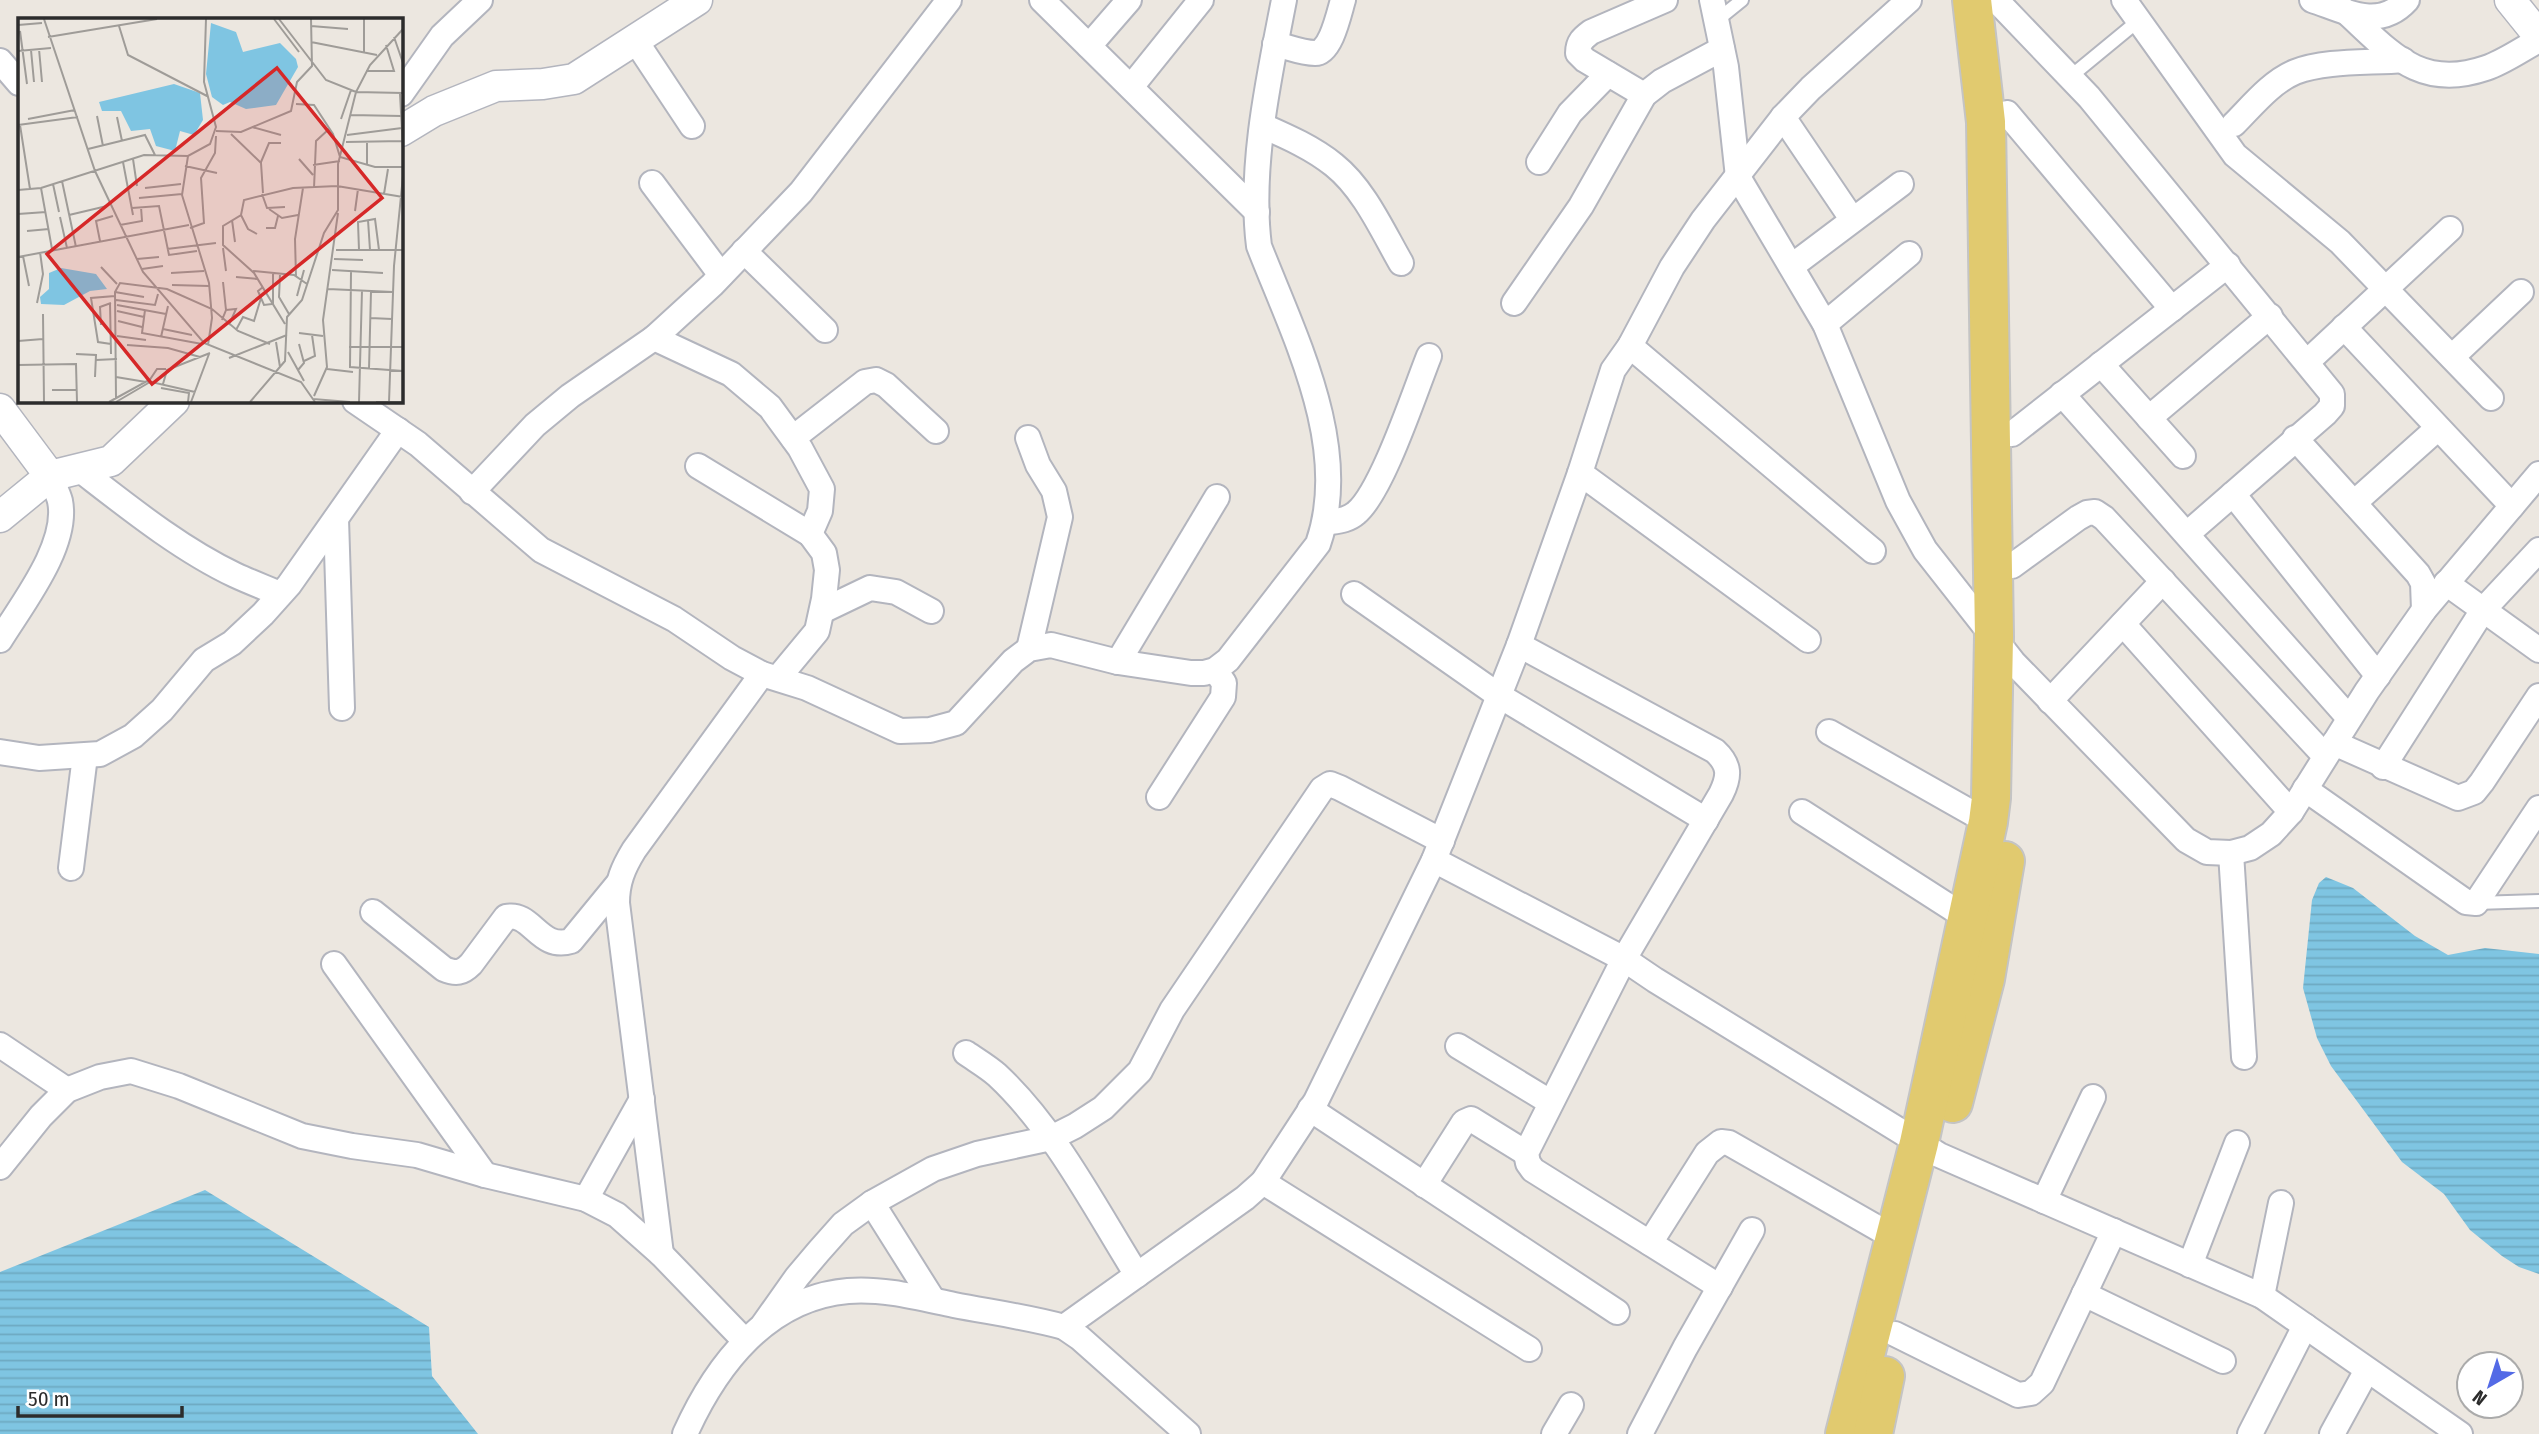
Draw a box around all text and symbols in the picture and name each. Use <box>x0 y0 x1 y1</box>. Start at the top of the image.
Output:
inset map <box>18 18 402 402</box>
north arrow <box>2455 1350 2525 1420</box>
scale bar <box>18 1374 182 1418</box>
text: N <box>2468 1385 2491 1410</box>
text: 50 m <box>28 1386 70 1412</box>

